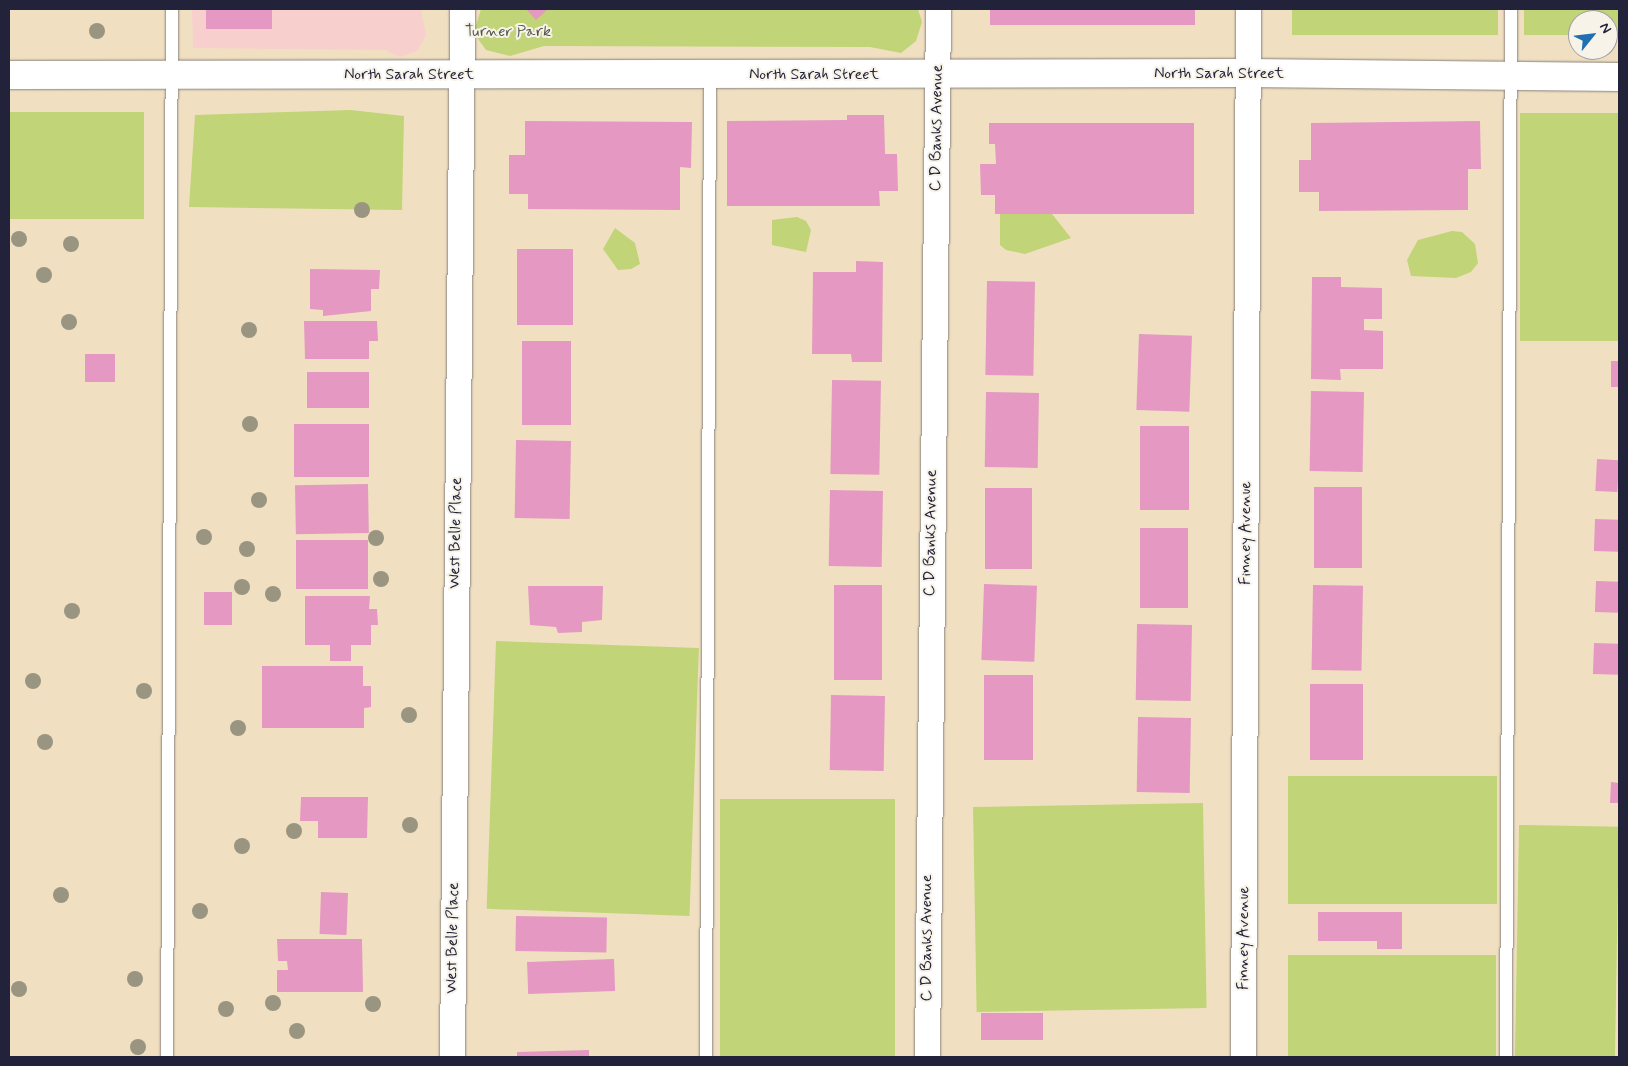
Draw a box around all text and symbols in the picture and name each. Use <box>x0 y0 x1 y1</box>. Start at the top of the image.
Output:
north arrow <box>1568 10 1618 60</box>
text: N <box>1595 20 1615 37</box>
park label: Turner Park <box>466 22 550 42</box>
street label: C D Banks Avenue <box>926 64 948 192</box>
street label: North Sarah Street <box>1154 64 1284 84</box>
street label: North Sarah Street <box>344 65 474 85</box>
street label: North Sarah Street <box>749 65 879 85</box>
street label: C D Banks Avenue <box>920 469 942 597</box>
street label: West Belle Place <box>445 478 467 588</box>
street label: Finney Avenue <box>1236 482 1256 584</box>
street label: C D Banks Avenue <box>917 874 937 1002</box>
street label: West Belle Place <box>442 883 464 993</box>
street label: Finney Avenue <box>1234 887 1254 989</box>

